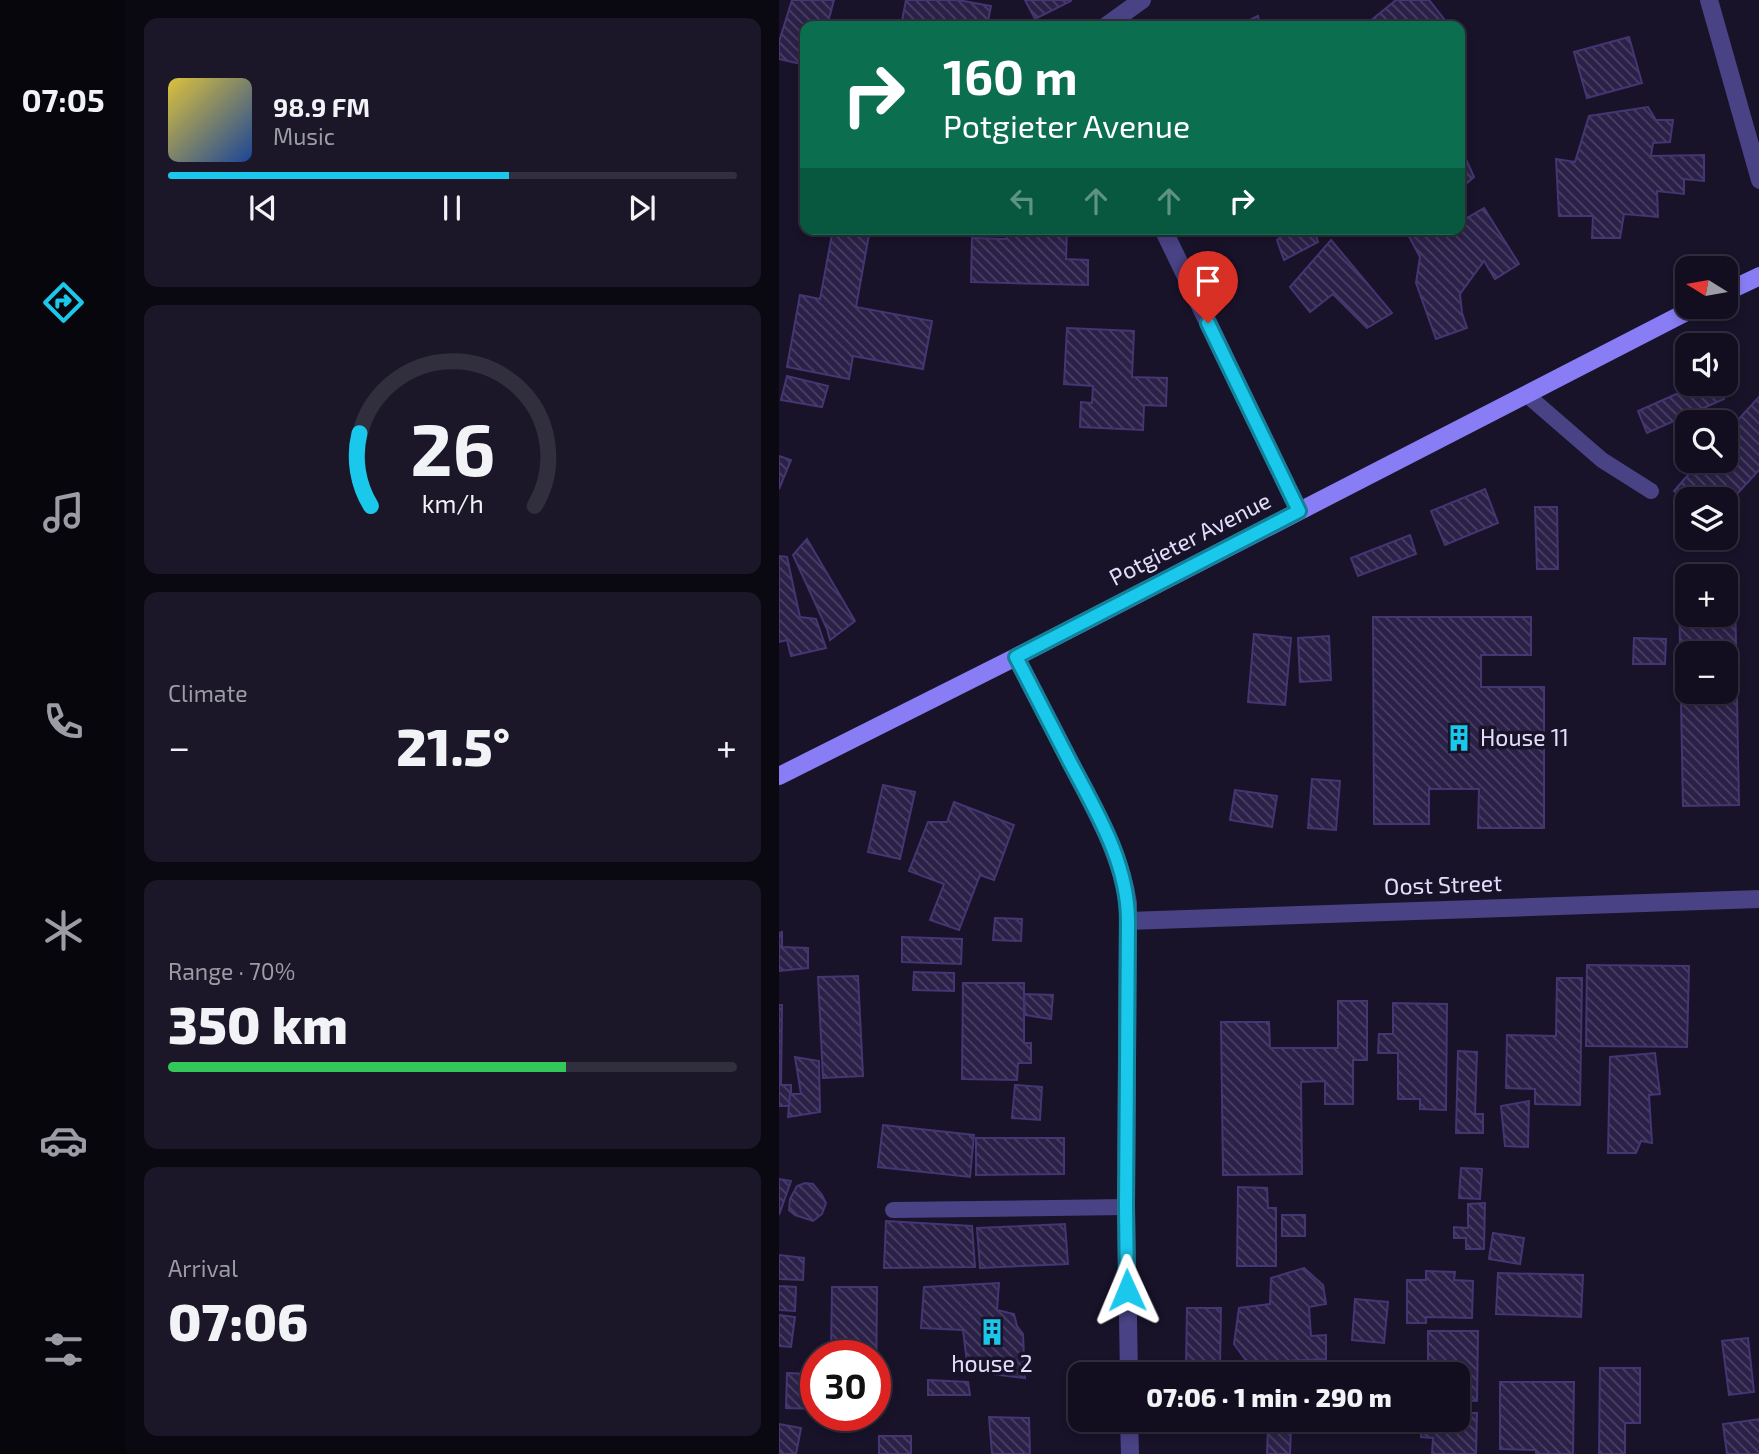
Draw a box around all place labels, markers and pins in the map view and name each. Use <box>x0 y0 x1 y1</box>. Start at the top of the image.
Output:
pin <box>1178 251 1238 323</box>
building icon: House 11 <box>1444 723 1474 753</box>
place label: House 11 <box>1480 723 1569 751</box>
building icon: house 2 <box>977 1317 1007 1347</box>
place label: house 2 <box>951 1349 1033 1377</box>

